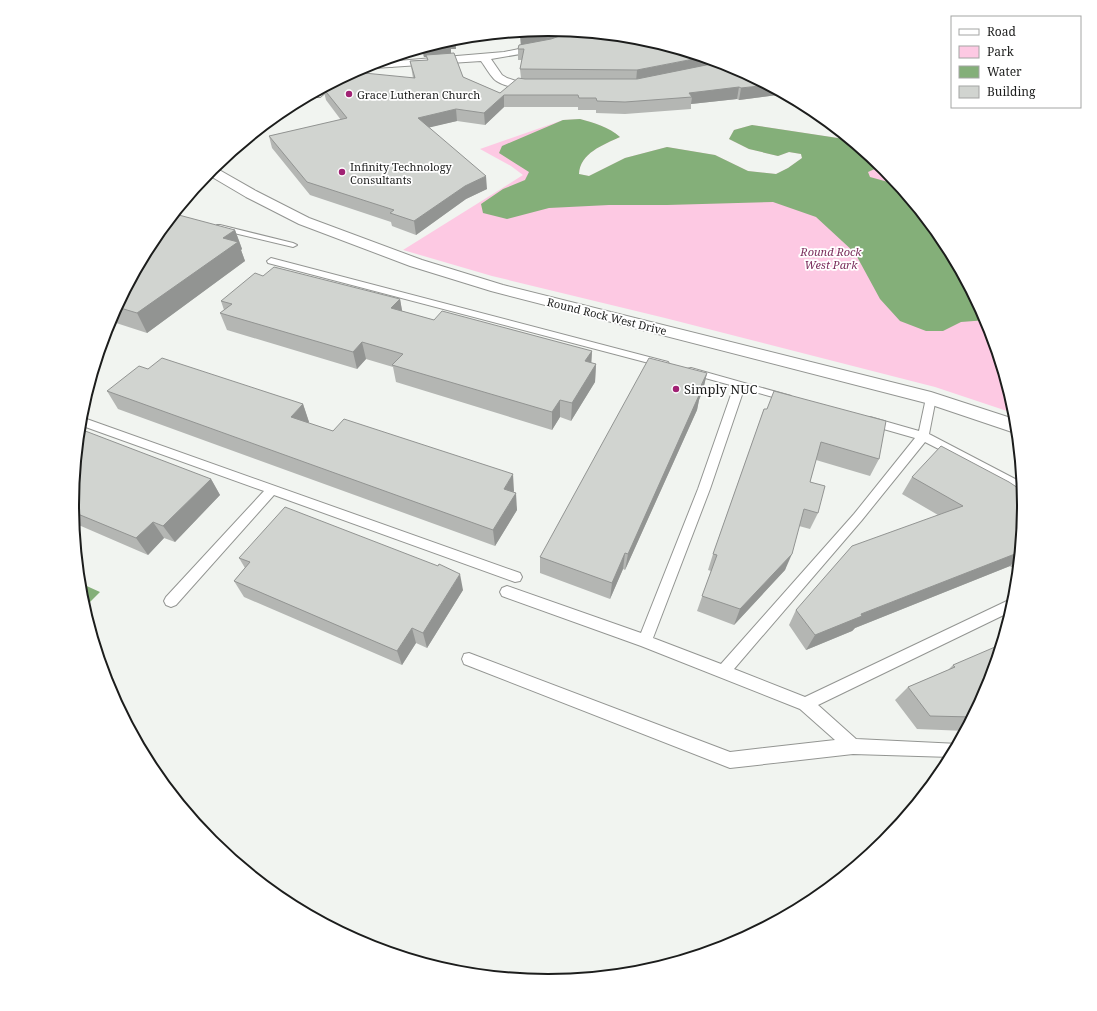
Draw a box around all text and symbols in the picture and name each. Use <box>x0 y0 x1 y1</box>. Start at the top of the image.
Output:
legend <box>951 16 1081 108</box>
text: Road <box>987 23 1017 40</box>
text: Park <box>987 43 1015 60</box>
text: Water <box>987 63 1022 80</box>
text: Building <box>987 83 1036 100</box>
place label: Grace Lutheran Church <box>357 87 480 102</box>
marker: Grace Lutheran Church <box>344 89 354 99</box>
place label: Infinity Technology Consultants <box>350 159 453 187</box>
marker: Infinity Technology Consultants <box>337 167 347 177</box>
park label: Round Rock West Park <box>799 244 862 272</box>
street label: Round Rock West Drive <box>546 294 669 338</box>
place label: Simply NUC <box>684 380 757 398</box>
marker: Simply NUC <box>671 384 681 394</box>

